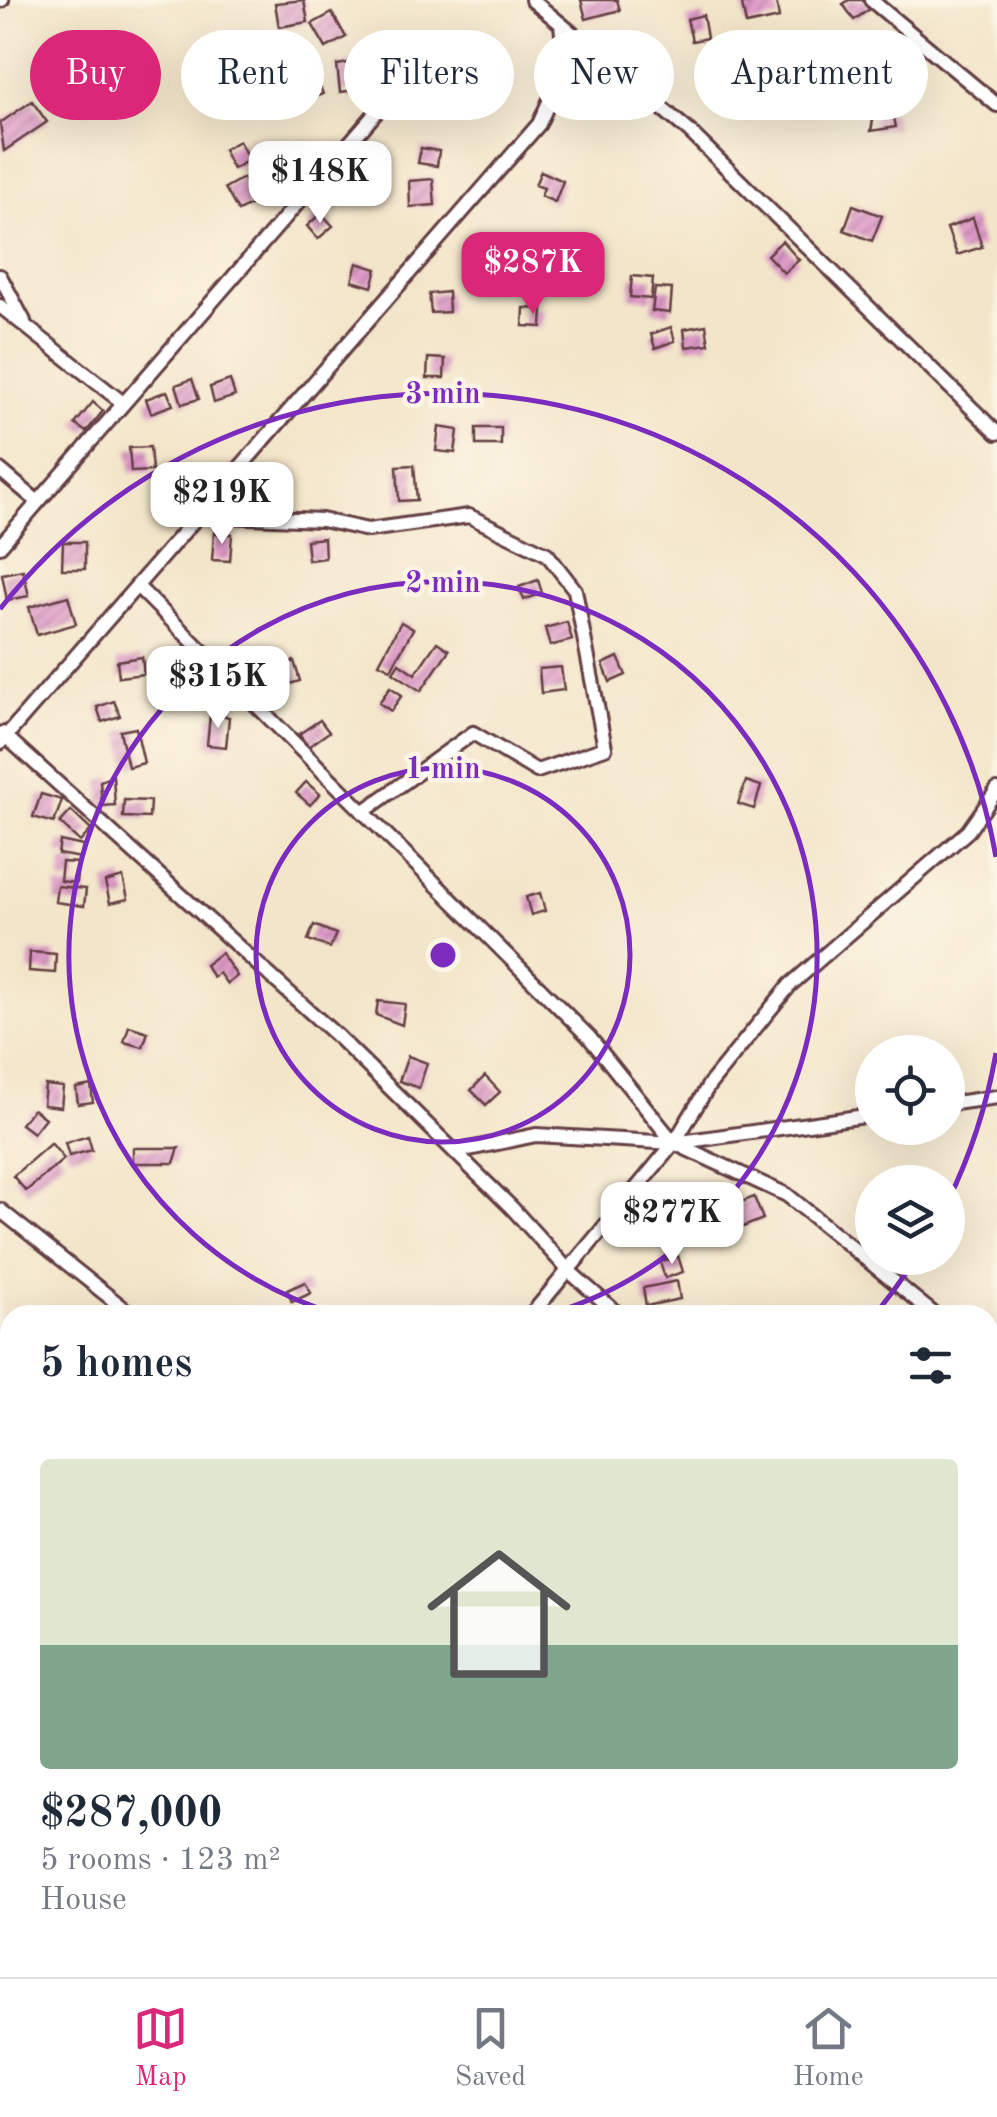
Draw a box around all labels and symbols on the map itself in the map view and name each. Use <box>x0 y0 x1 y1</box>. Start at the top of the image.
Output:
pin: $148K <box>250 141 390 226</box>
pin: $287K <box>463 232 603 317</box>
text: 3 min <box>405 380 481 410</box>
pin: $219K <box>152 462 292 547</box>
text: 2 min <box>405 569 481 599</box>
pin: $315K <box>148 646 288 731</box>
text: 1 min <box>405 755 481 785</box>
centre of rings <box>425 937 461 973</box>
pin: $277K <box>602 1182 742 1267</box>

